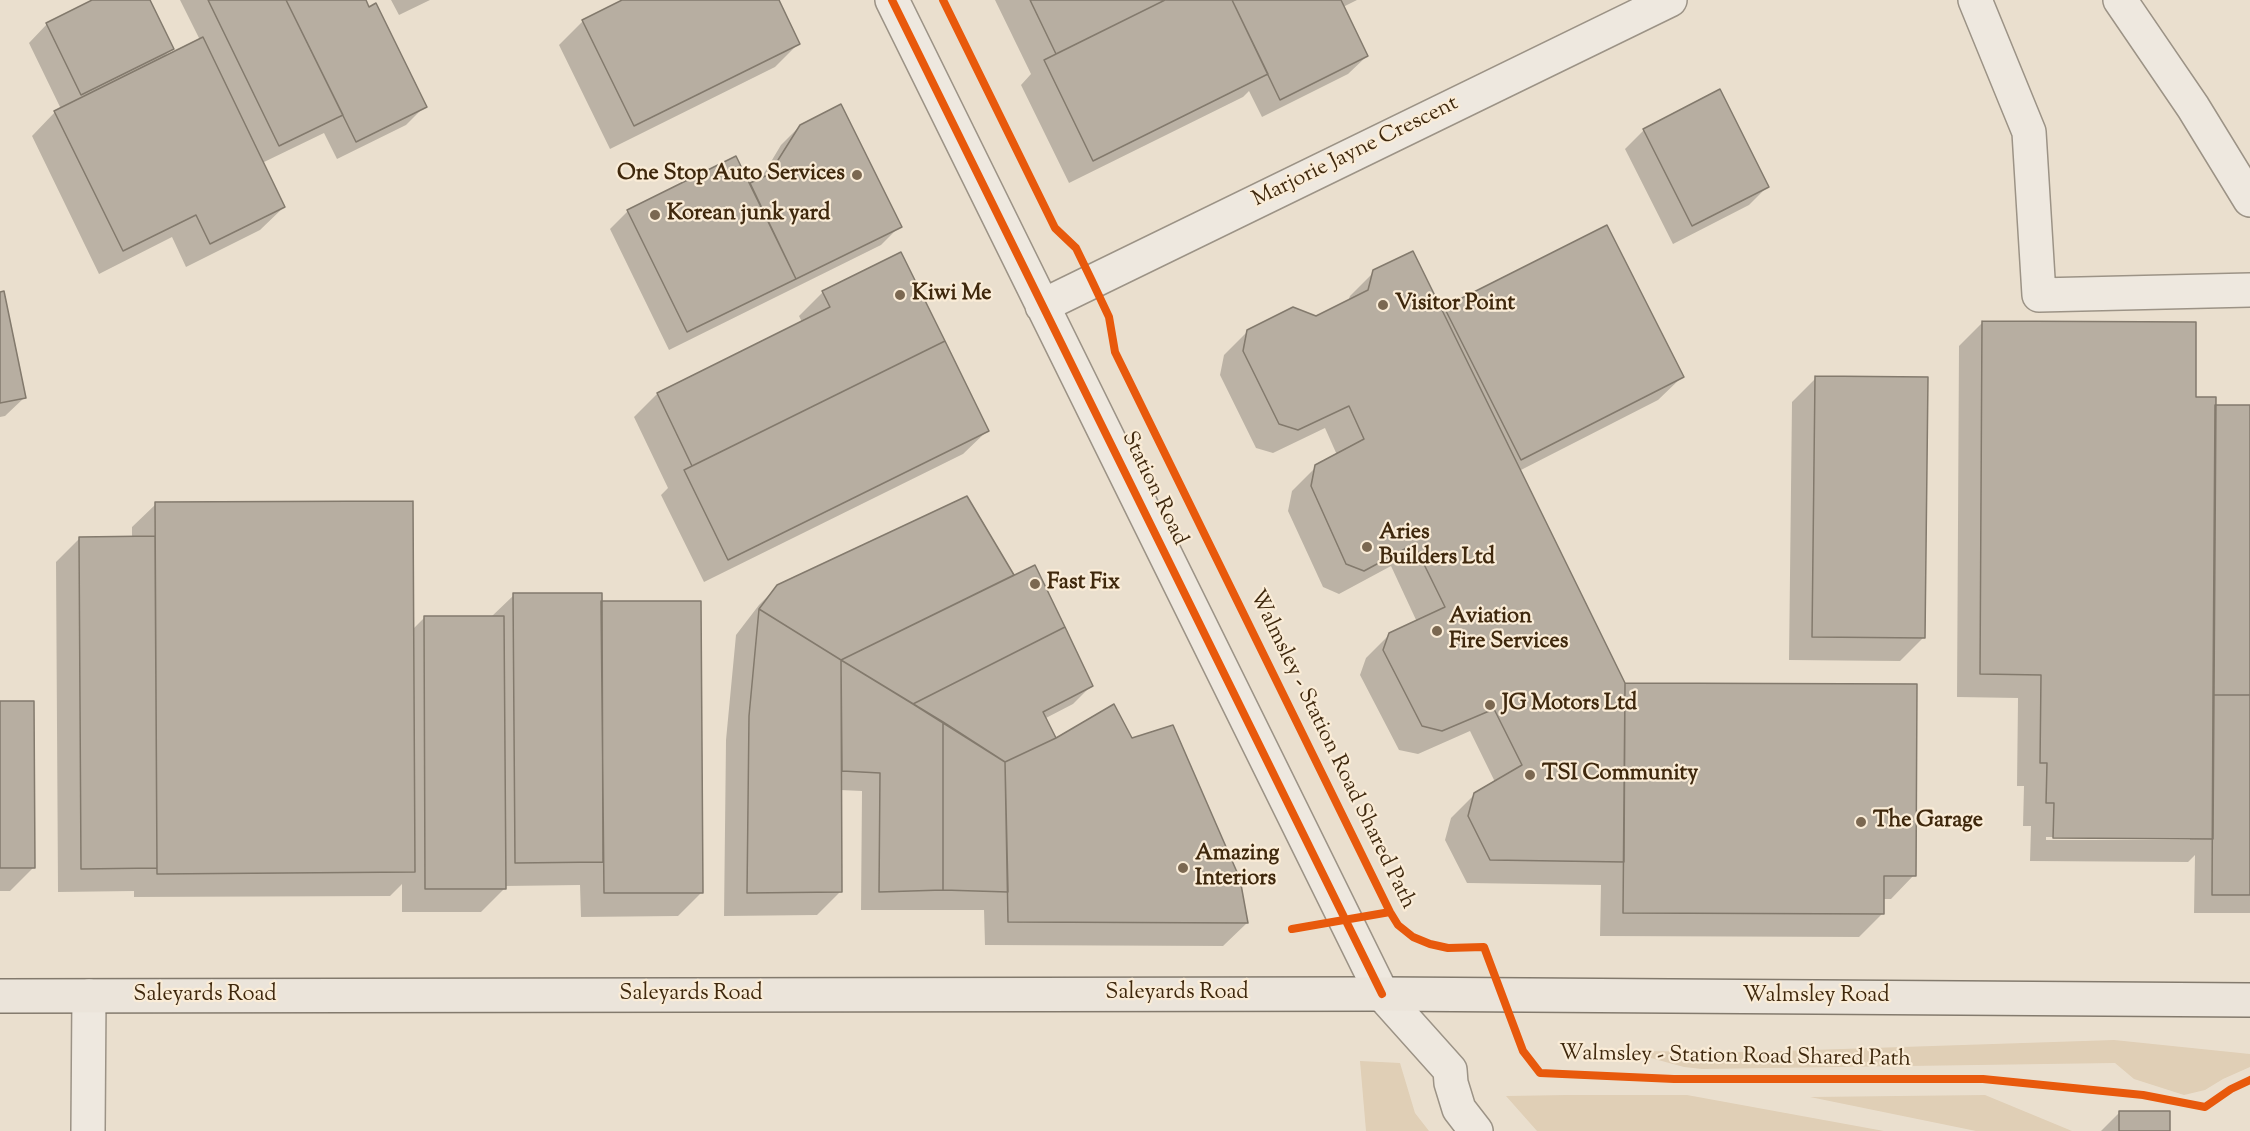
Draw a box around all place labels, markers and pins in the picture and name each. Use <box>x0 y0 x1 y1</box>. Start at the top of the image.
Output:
place label: One Stop Auto Services <box>617 162 845 188</box>
marker: One Stop Auto Services <box>850 168 864 182</box>
place label: Korean junk yard <box>667 202 830 228</box>
marker: Korean junk yard <box>648 208 662 222</box>
place label: Kiwi Me <box>912 282 992 308</box>
marker: Kiwi Me <box>893 288 907 302</box>
place label: Visitor Point <box>1395 292 1515 318</box>
marker: Visitor Point <box>1376 298 1390 312</box>
place label: Aries Builders Ltd <box>1379 521 1495 572</box>
marker: Aries Builders Ltd <box>1360 540 1374 554</box>
place label: Fast Fix <box>1047 571 1120 597</box>
marker: Fast Fix <box>1028 577 1042 591</box>
place label: Aviation Fire Services <box>1449 605 1568 656</box>
marker: Aviation Fire Services <box>1430 624 1444 638</box>
place label: JG Motors Ltd <box>1502 692 1637 718</box>
marker: JG Motors Ltd <box>1483 698 1497 712</box>
place label: TSI Community <box>1542 762 1698 788</box>
marker: TSI Community <box>1523 768 1537 782</box>
place label: The Garage <box>1873 809 1983 835</box>
marker: The Garage <box>1854 815 1868 829</box>
place label: Amazing Interiors <box>1195 842 1279 894</box>
marker: Amazing Interiors <box>1176 861 1190 875</box>

